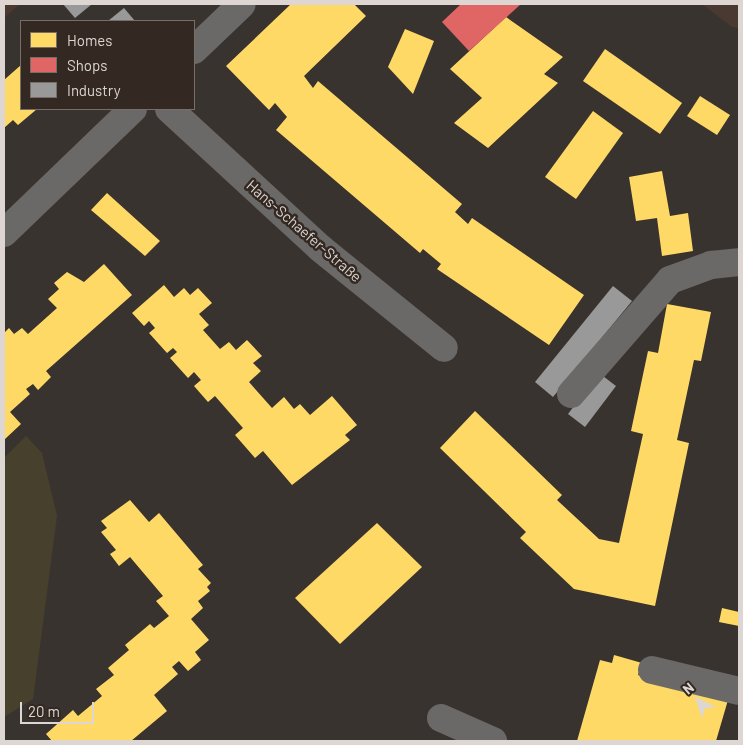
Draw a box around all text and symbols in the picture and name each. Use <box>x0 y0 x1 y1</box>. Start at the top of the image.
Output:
legend <box>20 20 195 110</box>
text: Homes <box>67 31 112 49</box>
text: Shops <box>67 56 107 74</box>
text: Industry <box>67 81 121 99</box>
street label: Hans-Schaefer-Straße <box>243 176 365 286</box>
north arrow <box>673 675 723 725</box>
text: N <box>679 679 697 698</box>
scale bar <box>22 692 96 724</box>
text: 20 m <box>28 702 60 720</box>

